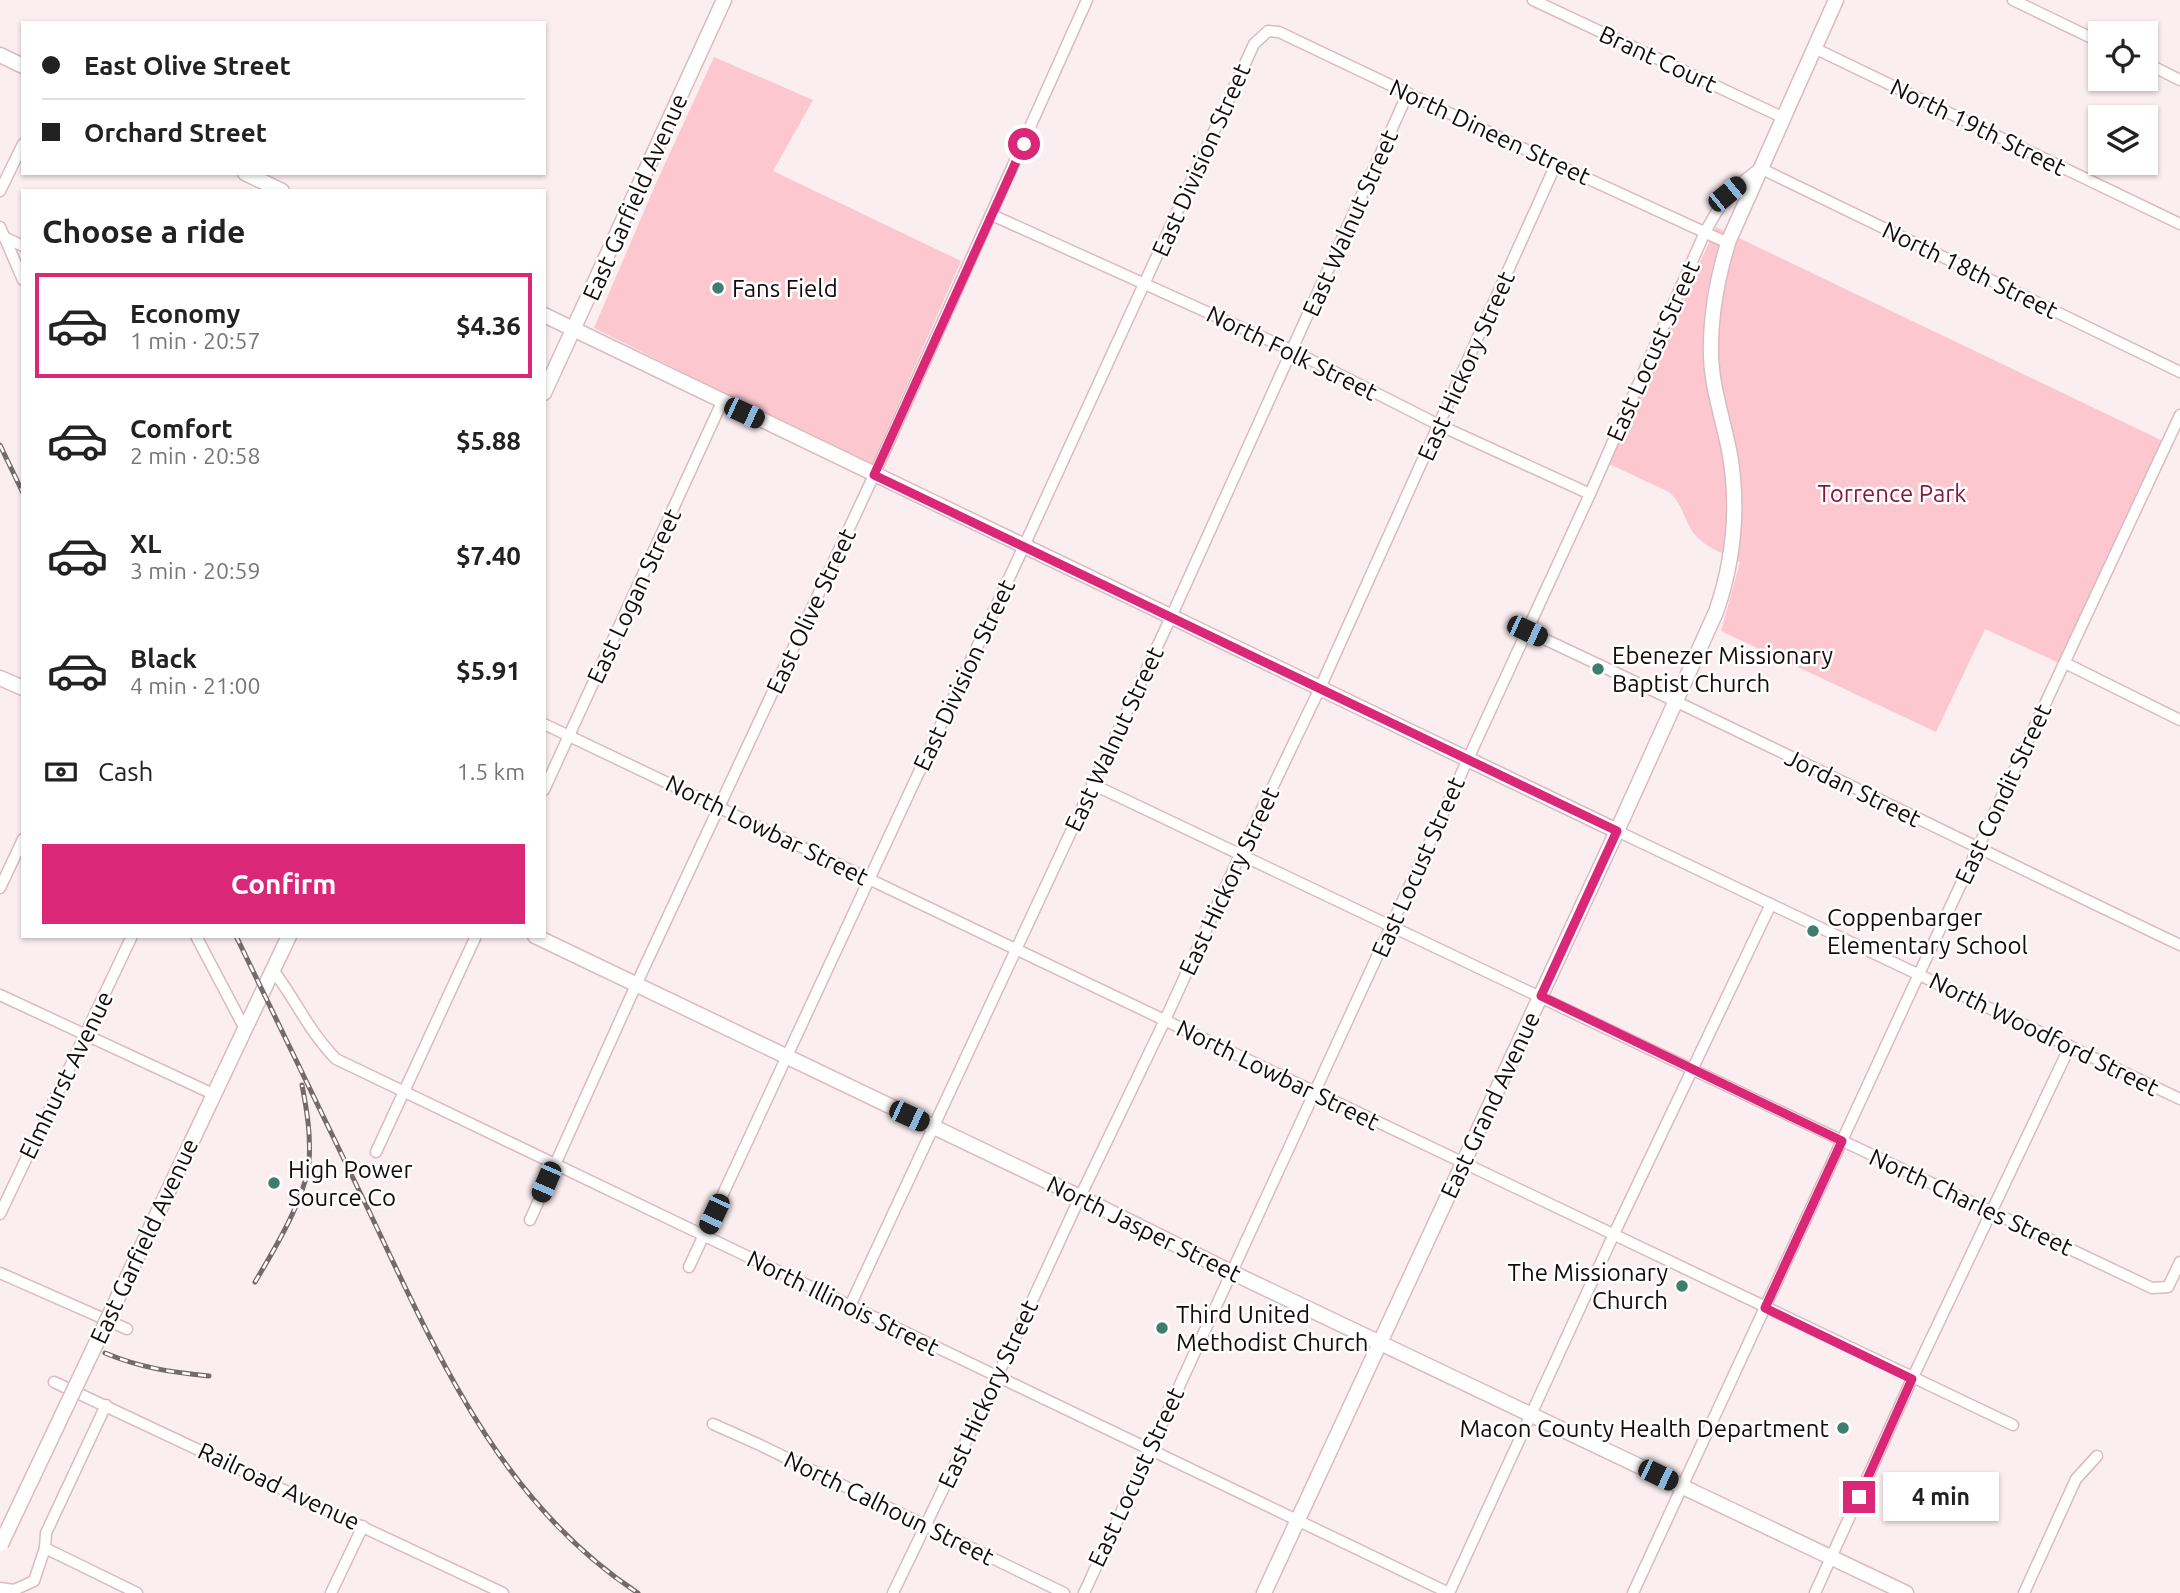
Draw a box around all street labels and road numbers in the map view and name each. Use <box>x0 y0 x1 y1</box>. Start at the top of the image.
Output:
street label: Brant Court <box>1595 20 1721 98</box>
street label: East Division Street <box>1146 59 1256 260</box>
street label: North 19th Street <box>1886 73 2071 181</box>
street label: North Dineen Street <box>1385 74 1595 191</box>
street label: East Garfield Avenue <box>577 89 693 305</box>
street label: East Walnut Street <box>1297 125 1403 320</box>
street label: North 18th Street <box>1878 216 2063 324</box>
street label: East Locust Street <box>1601 256 1705 445</box>
street label: East Hickory Street <box>1412 267 1520 465</box>
street label: North Folk Street <box>1202 300 1382 406</box>
street label: East Logan Street <box>582 504 687 688</box>
street label: East Olive Street <box>761 524 861 698</box>
street label: East Division Street <box>908 575 1020 775</box>
street label: East Walnut Street <box>1059 642 1169 836</box>
street label: East Condit Street <box>1949 699 2057 888</box>
street label: Jordan Street <box>1781 744 1926 833</box>
street label: North Lowbar Street <box>661 769 873 891</box>
street label: East Locust Street <box>1366 772 1470 961</box>
street label: East Hickory Street <box>1174 782 1285 979</box>
street label: North Woodford Street <box>1925 967 2164 1102</box>
street label: Elmhurst Avenue <box>14 987 118 1163</box>
street label: East Grand Avenue <box>1435 1008 1545 1202</box>
street label: North Lowbar Street <box>1172 1014 1384 1136</box>
street label: East Garfield Avenue <box>85 1134 203 1348</box>
street label: North Charles Street <box>1865 1143 2077 1261</box>
street label: North Jasper Street <box>1043 1170 1246 1288</box>
street label: North Illinois Street <box>743 1245 944 1361</box>
street label: East Hickory Street <box>933 1295 1044 1492</box>
street label: East Locust Street <box>1083 1383 1190 1571</box>
street label: Railroad Avenue <box>194 1437 364 1535</box>
street label: North Calhoun Street <box>780 1445 999 1571</box>

